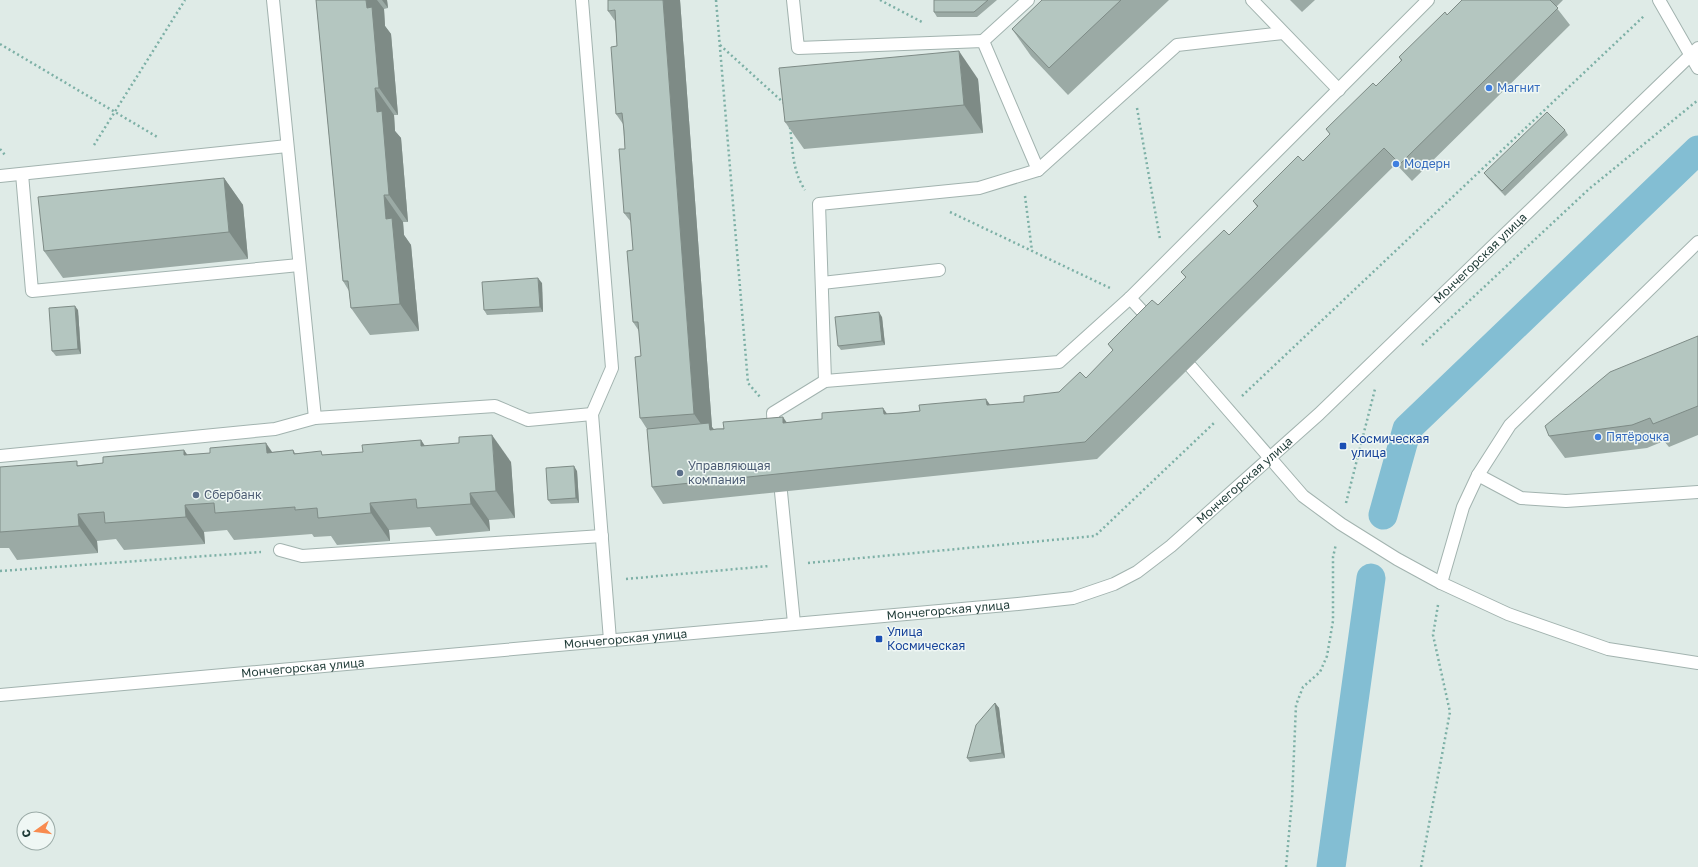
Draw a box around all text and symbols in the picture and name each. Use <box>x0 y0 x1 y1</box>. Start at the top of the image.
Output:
place label: Магнит <box>1497 80 1540 95</box>
marker: Магнит <box>1484 83 1494 93</box>
place label: Модерн <box>1404 156 1450 171</box>
marker: Модерн <box>1391 159 1401 169</box>
street label: Мончегорская улица <box>1430 210 1530 306</box>
place label: Пятёрочка <box>1606 429 1669 444</box>
place label: Космическая улица <box>1351 431 1429 460</box>
marker: Пятёрочка <box>1593 432 1603 442</box>
street label: Мончегорская улица <box>1193 433 1295 527</box>
marker: Космическая улица <box>1338 441 1348 451</box>
place label: Управляющая компания <box>688 458 771 487</box>
marker: Управляющая компания <box>675 468 685 478</box>
place label: Сбербанк <box>204 487 262 502</box>
marker: Сбербанк <box>191 490 201 500</box>
street label: Мончегорская улица <box>886 597 1010 623</box>
place label: Улица Космическая <box>887 624 965 653</box>
street label: Мончегорская улица <box>563 626 688 652</box>
marker: Улица Космическая <box>874 634 884 644</box>
street label: Мончегорская улица <box>240 654 365 680</box>
north arrow <box>16 811 56 851</box>
text: С <box>19 828 33 839</box>

